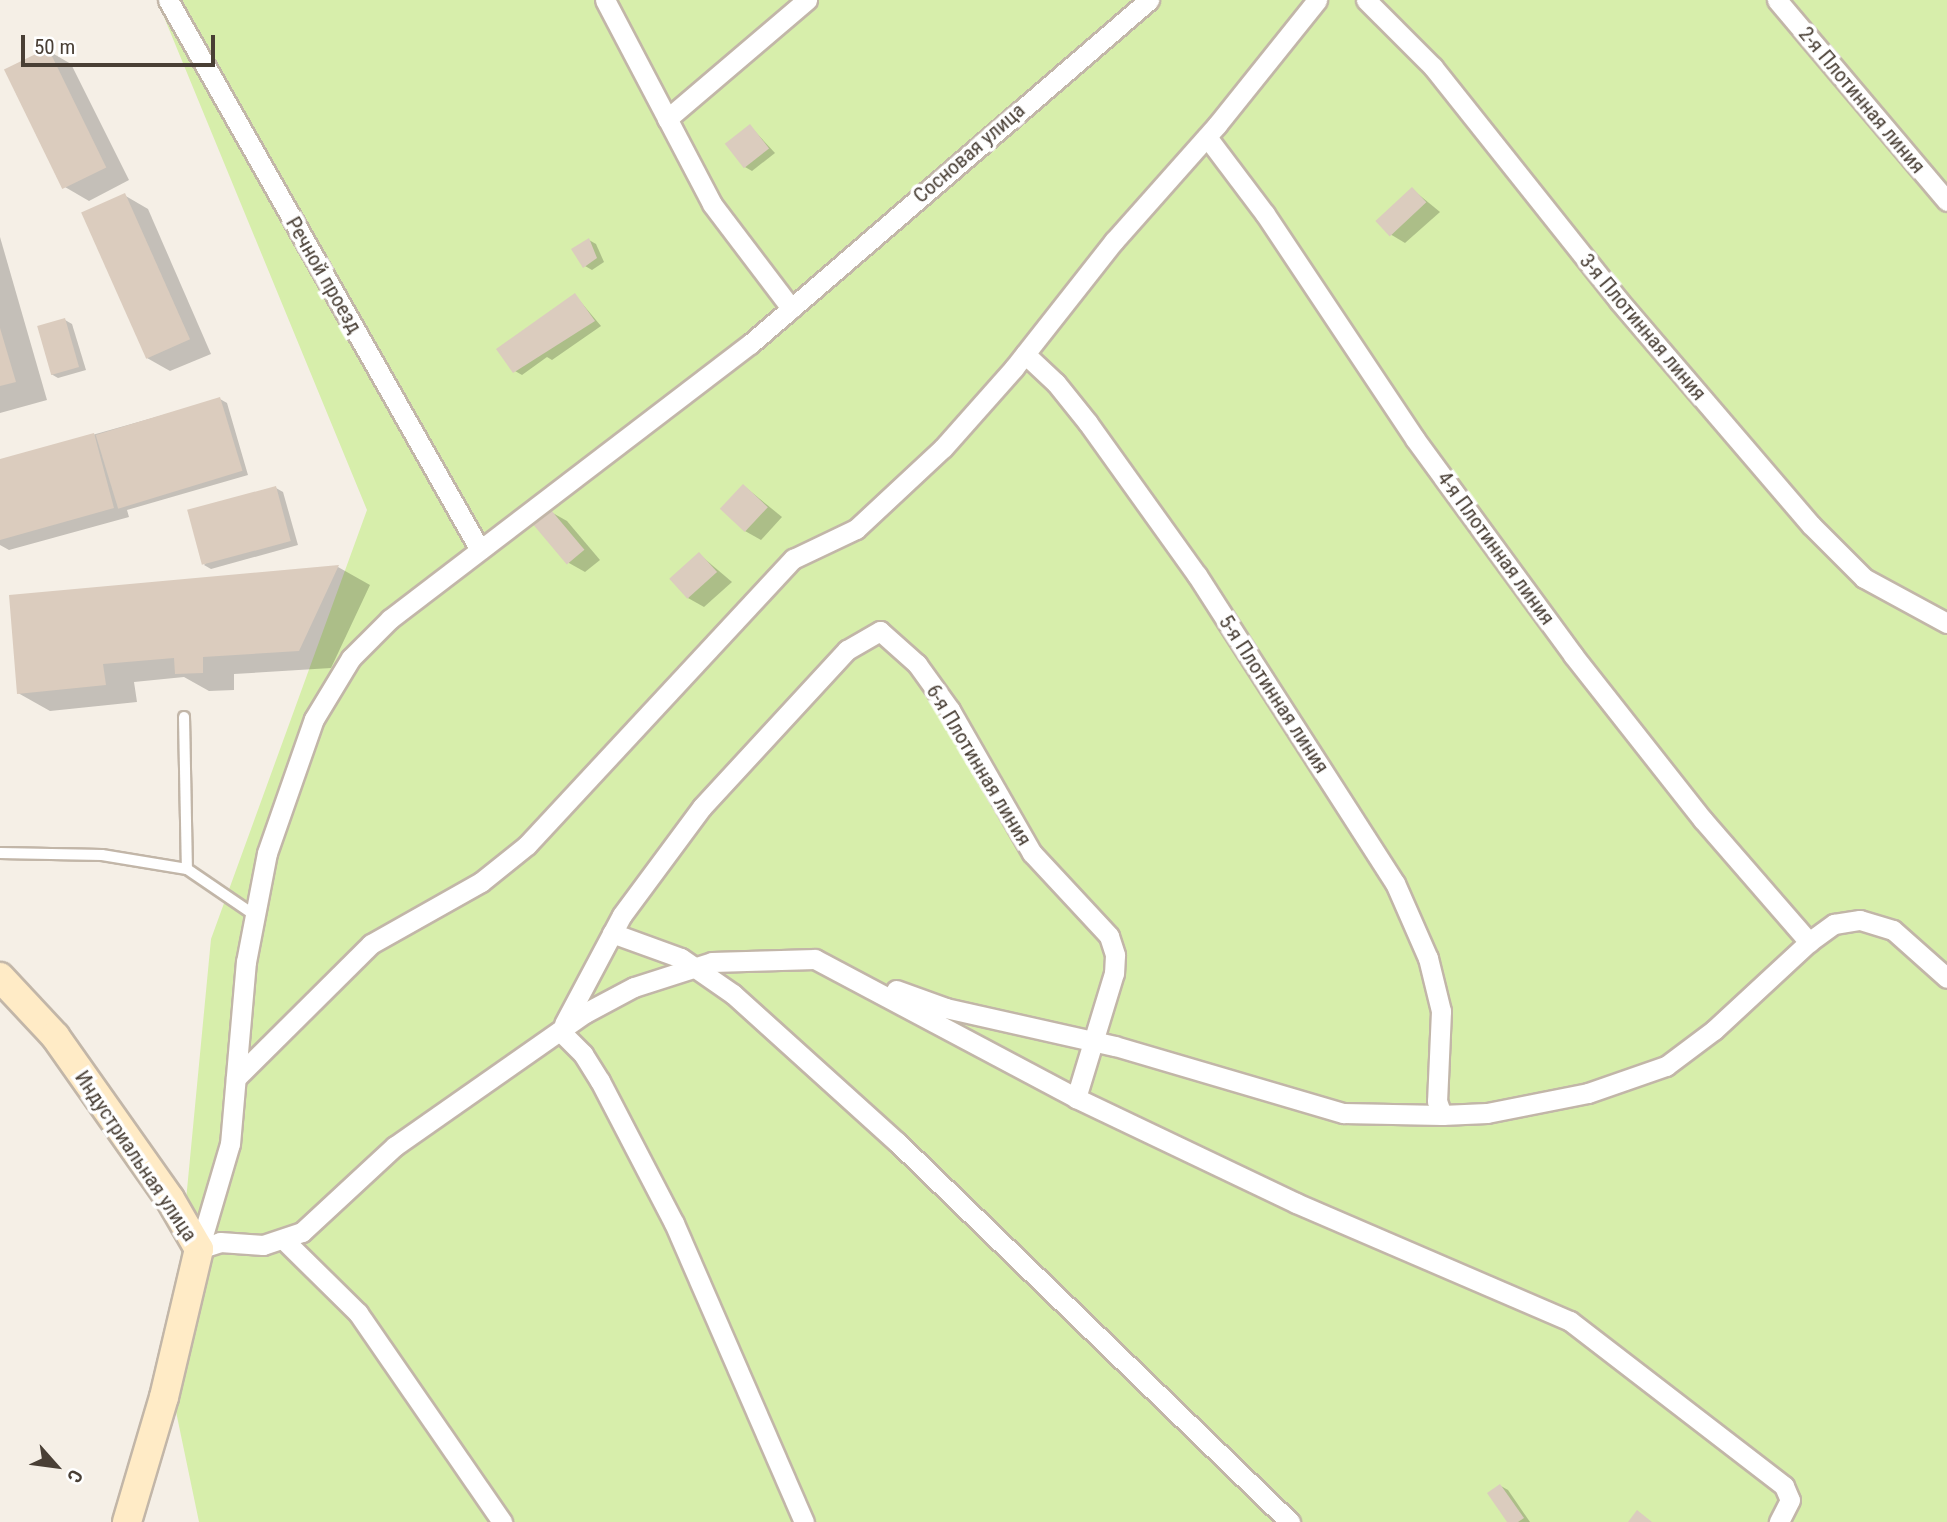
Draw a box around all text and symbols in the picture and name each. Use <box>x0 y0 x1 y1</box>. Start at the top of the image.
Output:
scale bar <box>24 21 219 65</box>
street label: 2-я Плотинная линия <box>1793 22 1931 178</box>
text: 50 m <box>34 35 75 59</box>
street label: Сосновая улица <box>908 98 1030 208</box>
street label: Речной проезд <box>281 212 367 338</box>
street label: 3-я Плотинная линия <box>1574 249 1712 405</box>
street label: 4-я Плотинная линия <box>1432 466 1560 630</box>
street label: 5-я Плотинная линия <box>1213 610 1335 778</box>
street label: 6-я Плотинная линия <box>921 680 1037 850</box>
street label: Индустриальная улица <box>69 1066 203 1246</box>
north arrow <box>21 1431 91 1501</box>
text: С <box>62 1466 88 1486</box>

